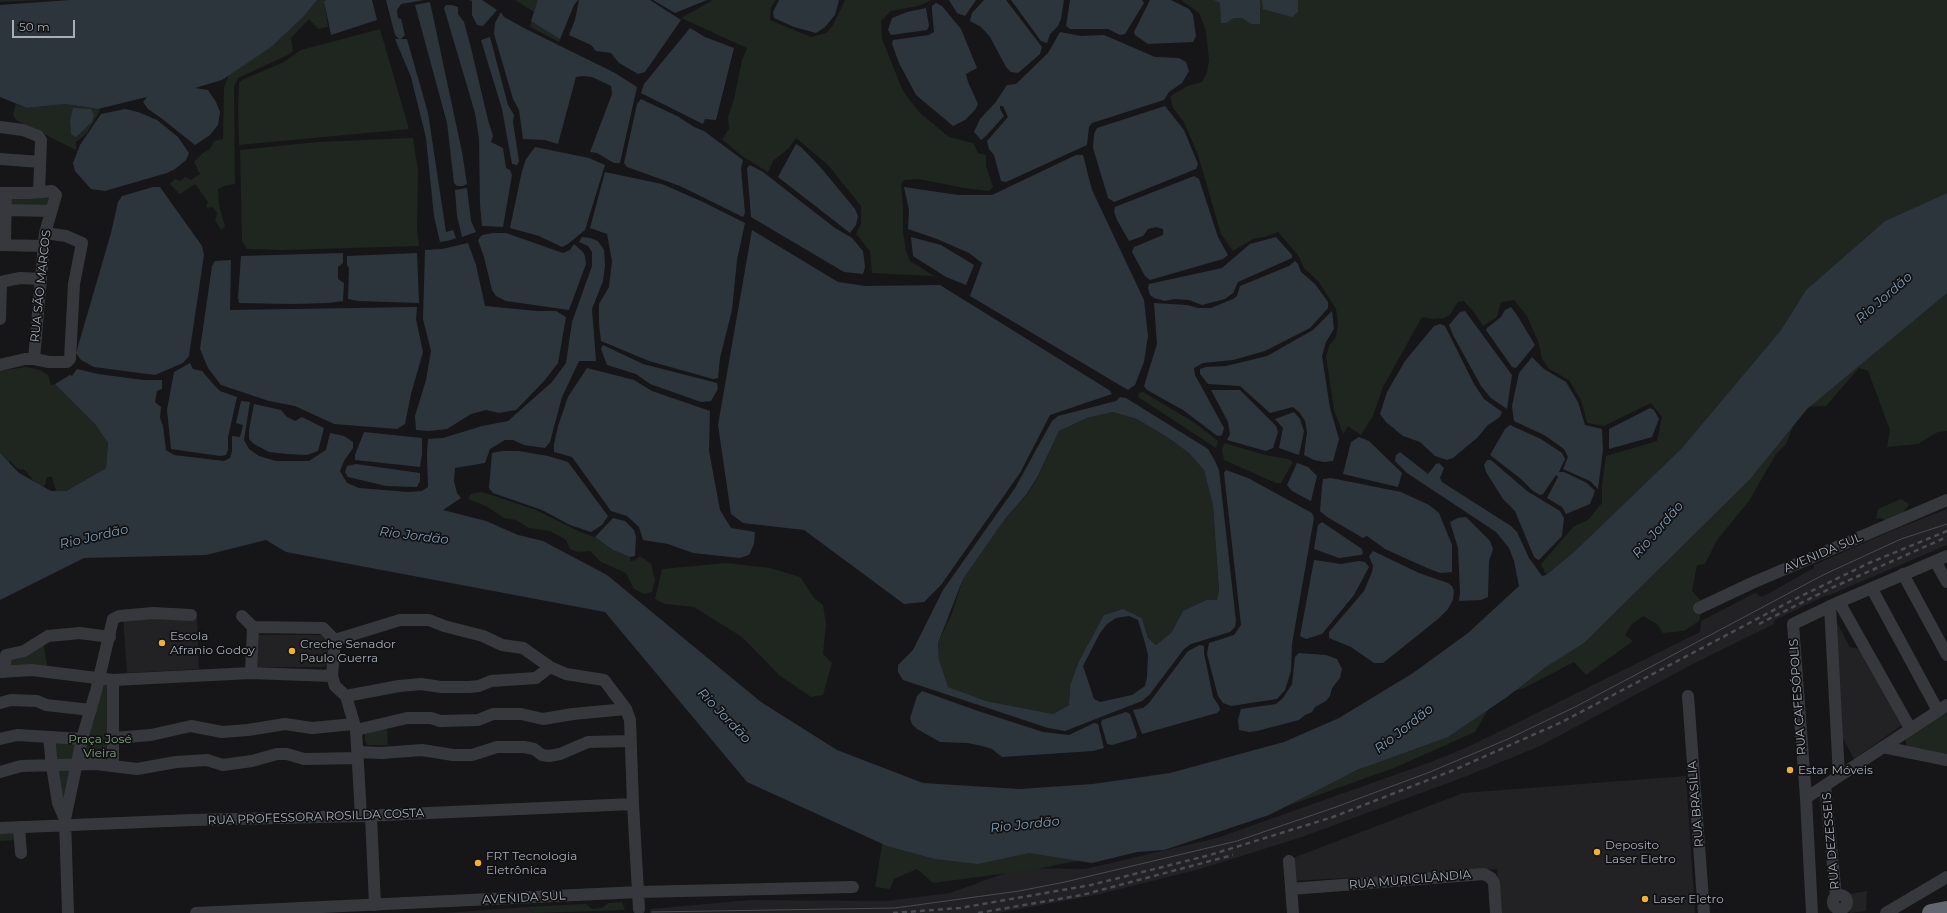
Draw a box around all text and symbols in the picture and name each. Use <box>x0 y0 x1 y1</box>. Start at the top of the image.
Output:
scale bar <box>14 12 77 38</box>
text: 50 m <box>19 19 50 34</box>
street label: RUA SÃO MARCOS <box>28 229 54 343</box>
water label: Rio Jordão <box>1853 269 1915 327</box>
water label: Rio Jordão <box>1629 499 1687 561</box>
water label: Rio Jordão <box>58 522 130 552</box>
water label: Rio Jordão <box>378 524 450 548</box>
street label: AVENIDA SUL <box>1782 530 1864 576</box>
place label: Escola Afranio Godoy <box>170 629 255 657</box>
place label: Creche Senador Paulo Guerra <box>300 637 396 665</box>
marker: Escola Afranio Godoy <box>157 638 167 648</box>
street label: RUA CAFESÓPOLIS <box>1787 638 1809 756</box>
marker: Creche Senador Paulo Guerra <box>287 646 297 656</box>
water label: Rio Jordão <box>694 685 754 747</box>
water label: Rio Jordão <box>1372 701 1436 757</box>
park label: Praça José Vieira <box>68 732 132 760</box>
street label: RUA BRASÍLIA <box>1685 760 1707 848</box>
place label: Estar Móveis <box>1798 763 1873 777</box>
marker: Estar Móveis <box>1785 765 1795 775</box>
street label: RUA DEZESSEIS <box>1820 792 1842 890</box>
street label: RUA PROFESSORA ROSILDA COSTA <box>207 806 425 828</box>
water label: Rio Jordão <box>989 814 1061 836</box>
place label: Deposito Laser Eletro <box>1605 838 1676 866</box>
marker: Deposito Laser Eletro <box>1592 847 1602 857</box>
place label: FRT Tecnologia Eletrônica <box>486 849 577 877</box>
marker: FRT Tecnologia Eletrônica <box>473 858 483 868</box>
street label: RUA MURICILÂNDIA <box>1348 867 1472 893</box>
street label: AVENIDA SUL <box>482 889 566 907</box>
place label: Laser Eletro <box>1653 892 1724 906</box>
marker: Laser Eletro <box>1640 894 1650 904</box>

